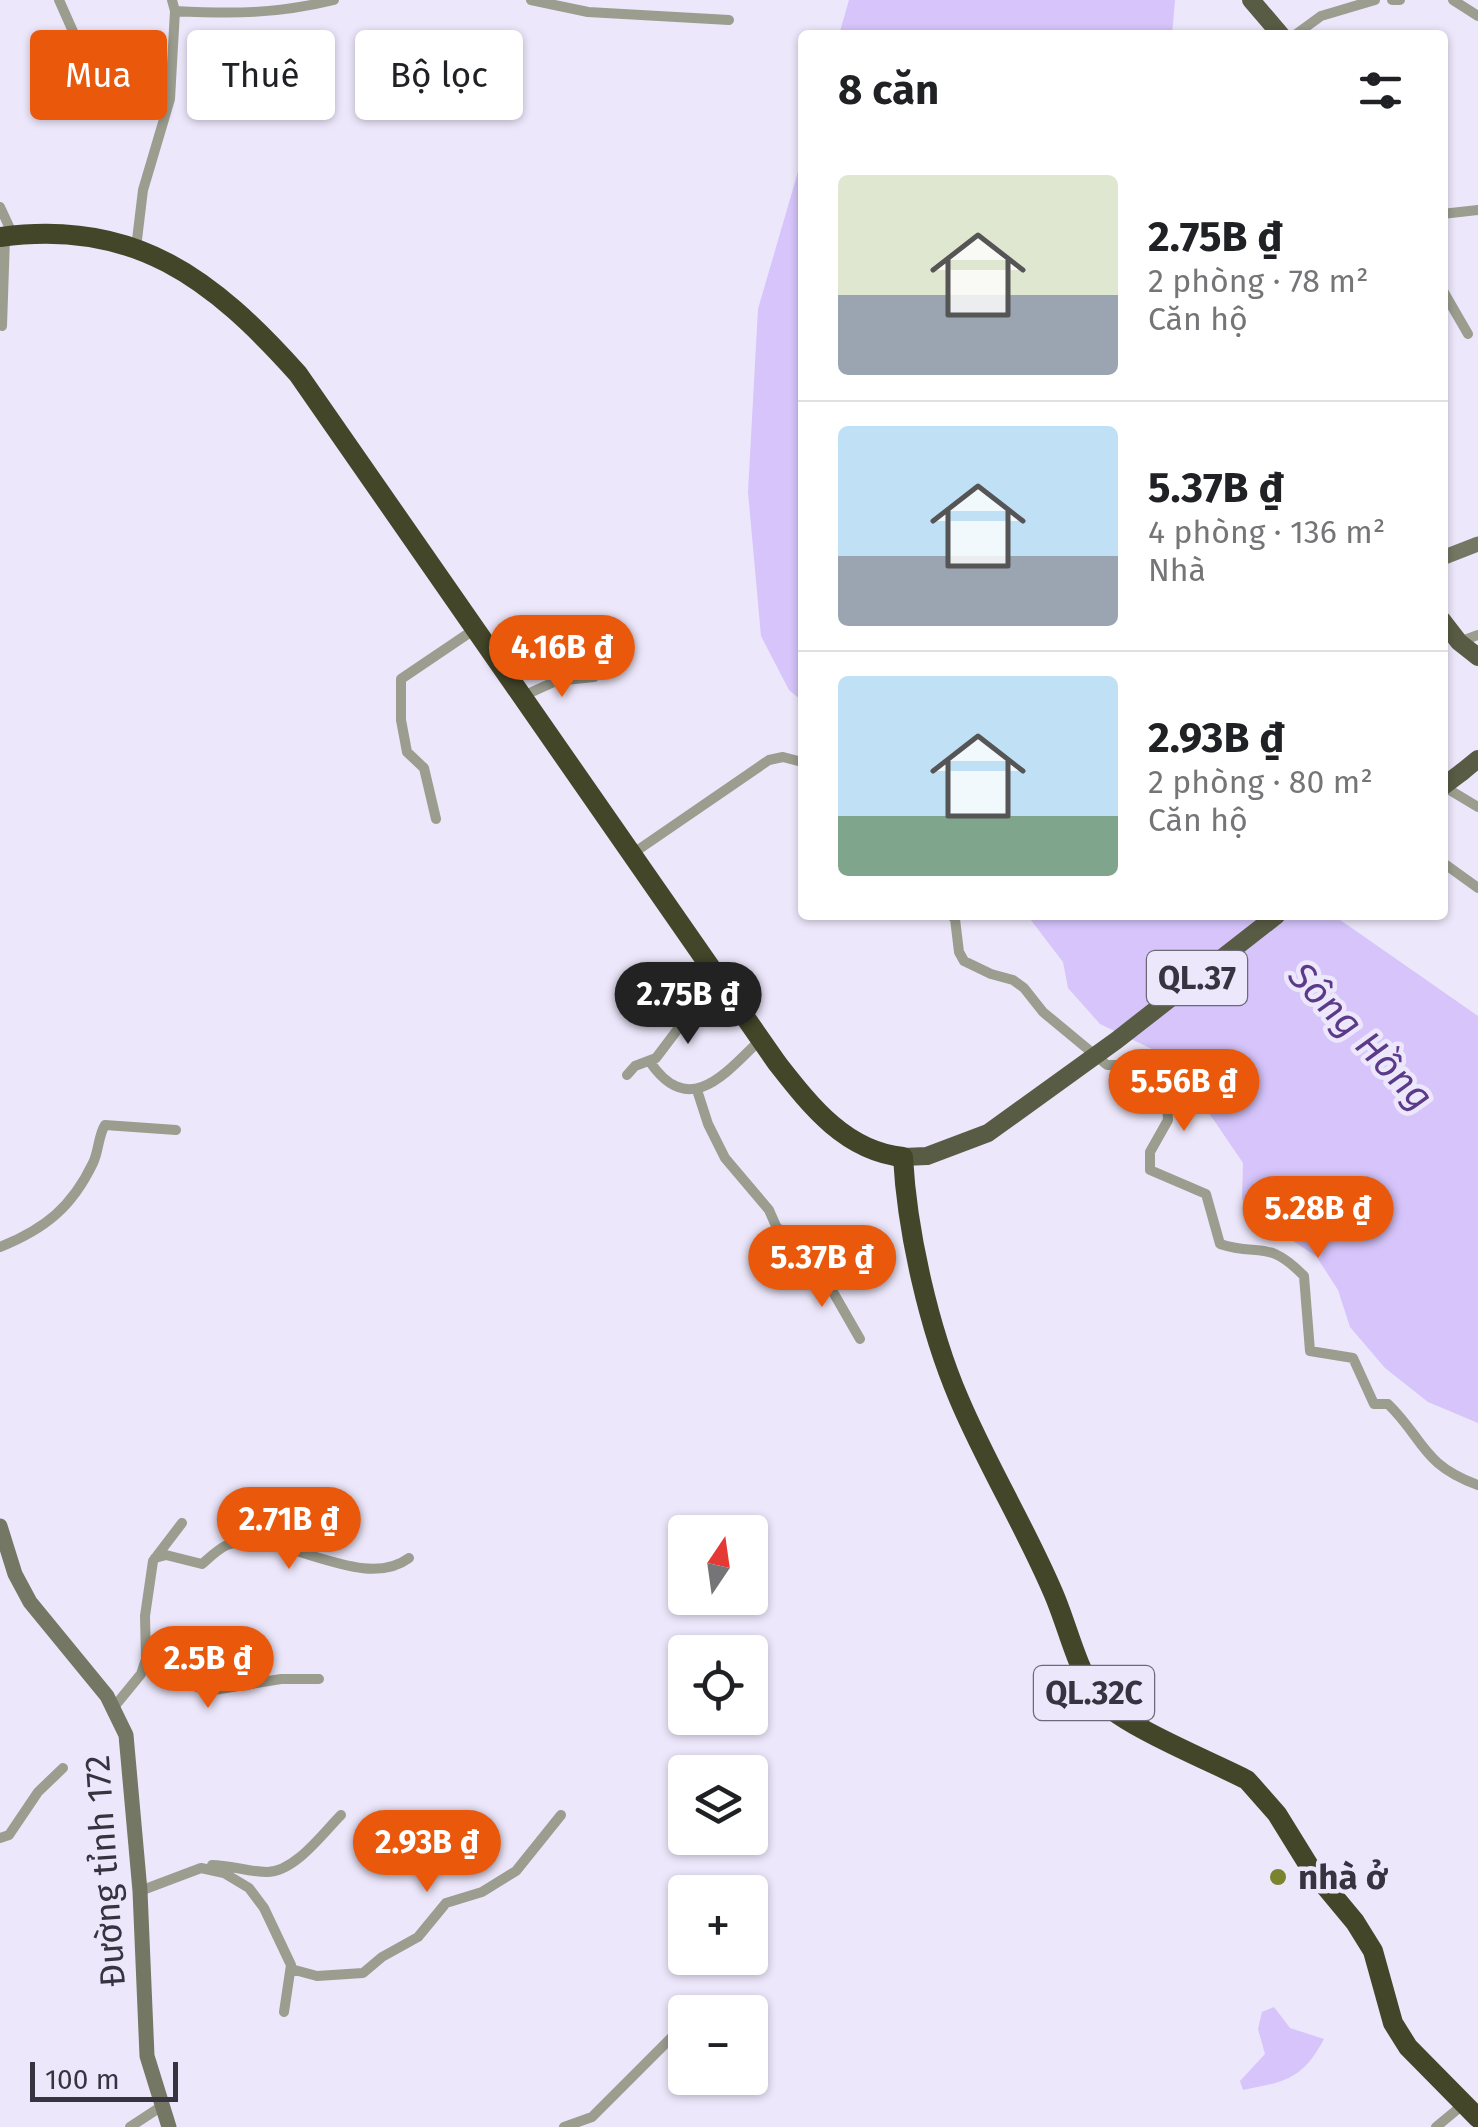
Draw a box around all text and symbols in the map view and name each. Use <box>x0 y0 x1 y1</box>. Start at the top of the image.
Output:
chip: Mua <box>30 30 167 120</box>
chip: Thuê <box>187 30 335 120</box>
chip: Bộ lọc <box>355 30 523 120</box>
icon: filters <box>1353 63 1408 118</box>
text: 8 căn <box>838 65 939 115</box>
text: 2.75B ₫ <box>1148 212 1283 262</box>
icon: home <box>918 215 1038 335</box>
text: 2 phòng · 78 m² <box>1148 262 1369 300</box>
text: Căn hộ <box>1148 300 1248 338</box>
text: 5.37B ₫ <box>1148 463 1284 513</box>
icon: home <box>918 466 1038 586</box>
text: 4 phòng · 136 m² <box>1148 513 1385 551</box>
text: Nhà <box>1148 551 1206 589</box>
pin: 4.16B ₫ <box>470 615 654 700</box>
text: 4.16B ₫ <box>511 628 613 666</box>
text: 2.93B ₫ <box>1148 713 1285 763</box>
icon: home <box>918 716 1038 836</box>
text: 2 phòng · 80 m² <box>1148 763 1373 801</box>
text: Căn hộ <box>1148 801 1248 839</box>
road number: QL.37 <box>1147 951 1247 1005</box>
water label: Sông Hồng <box>1278 952 1443 1120</box>
pin: 2.75B ₫ <box>596 962 780 1047</box>
text: 2.75B ₫ <box>637 975 739 1013</box>
pin: 5.56B ₫ <box>1092 1049 1276 1134</box>
text: 5.56B ₫ <box>1130 1062 1238 1100</box>
pin: 5.28B ₫ <box>1226 1176 1410 1261</box>
text: 5.28B ₫ <box>1265 1189 1371 1227</box>
pin: 5.37B ₫ <box>730 1225 914 1310</box>
text: 5.37B ₫ <box>770 1238 874 1276</box>
pin: 2.71B ₫ <box>197 1487 381 1572</box>
text: 2.71B ₫ <box>239 1500 339 1538</box>
north arrow <box>668 1515 768 1615</box>
map controls <box>668 1515 768 2095</box>
pin: 2.5B ₫ <box>127 1626 289 1711</box>
button: locate <box>668 1635 768 1735</box>
text: 2.5B ₫ <box>164 1639 252 1677</box>
road number: QL.32C <box>1034 1666 1154 1720</box>
street label: Đường tỉnh 172 <box>76 1754 134 1988</box>
button: layers <box>668 1755 768 1855</box>
pin: 2.93B ₫ <box>335 1810 519 1895</box>
text: 2.93B ₫ <box>375 1823 479 1861</box>
place label: nhà ở <box>1298 1856 1389 1898</box>
marker: nhà ở <box>1267 1866 1289 1888</box>
button: + <box>668 1875 768 1975</box>
button: − <box>668 1995 768 2095</box>
scale bar <box>30 2057 178 2102</box>
text: 100 m <box>45 2063 120 2096</box>

